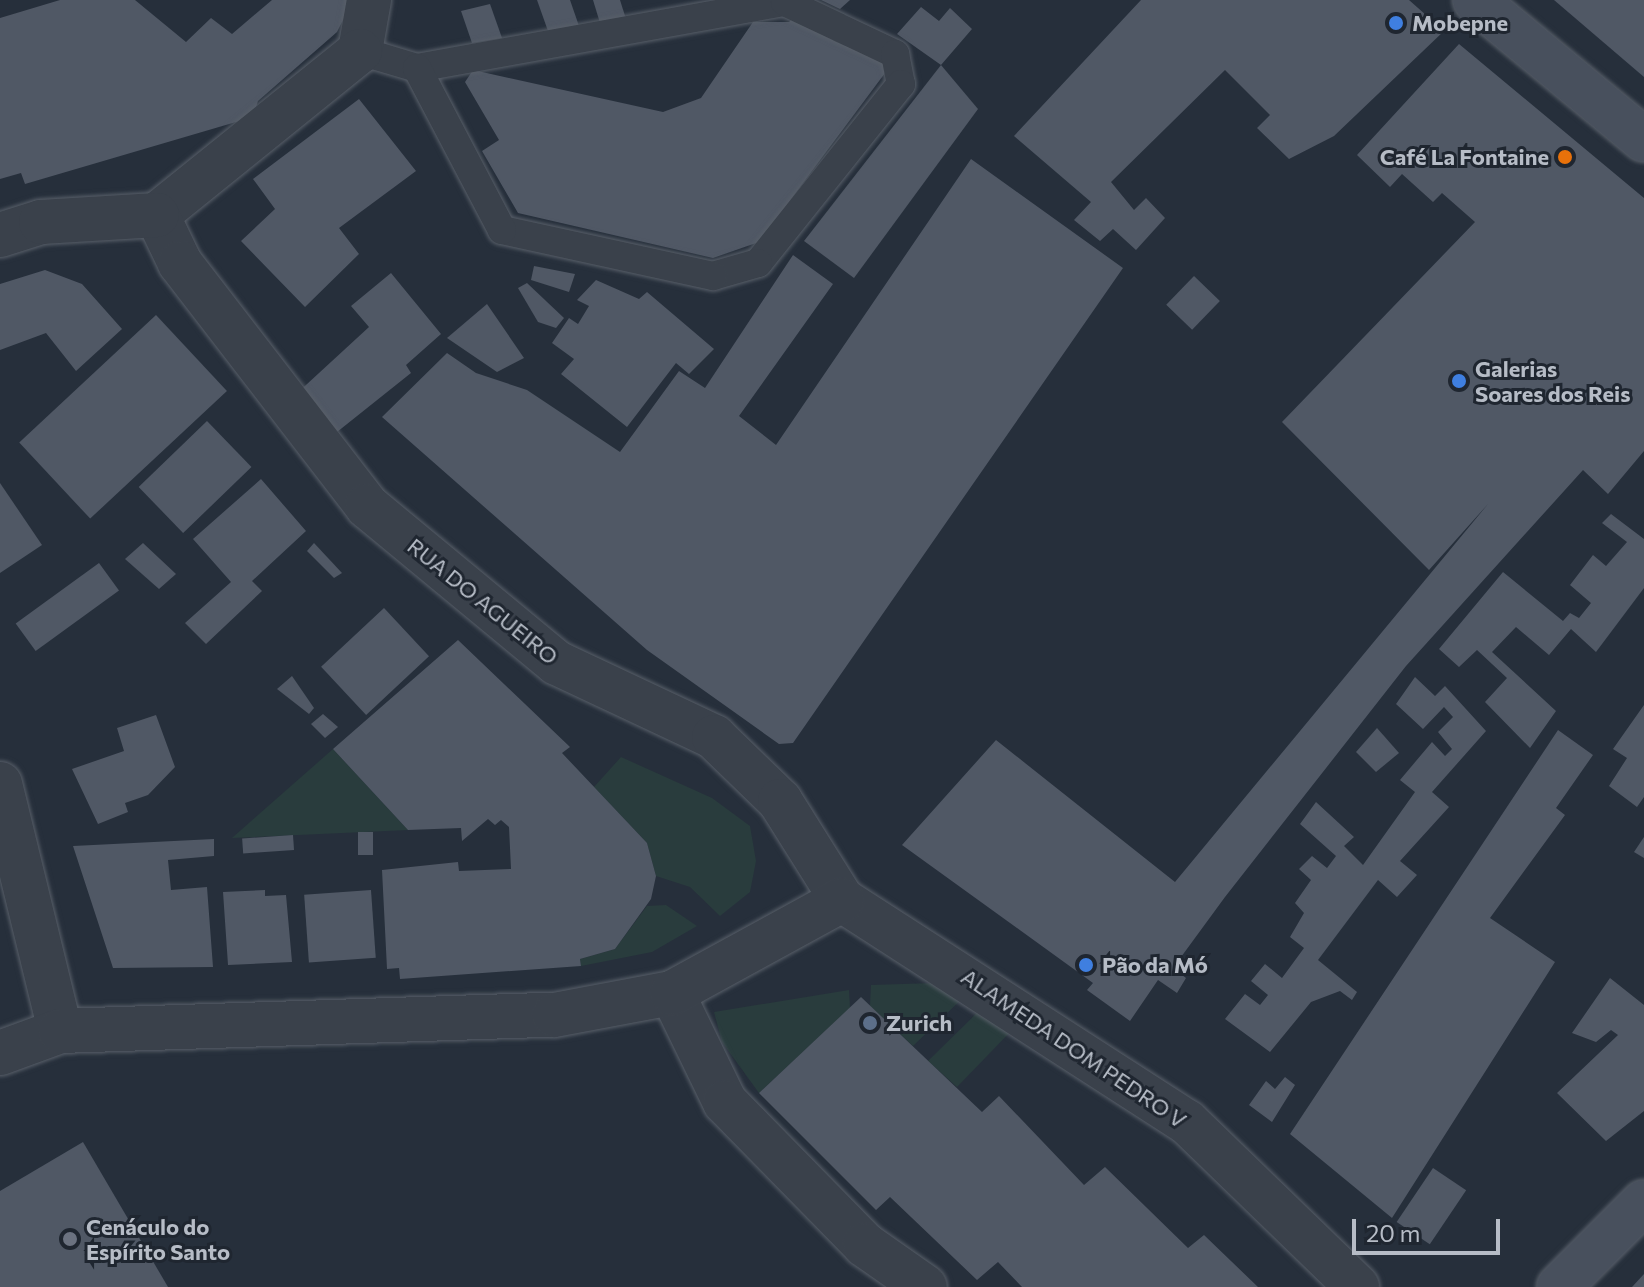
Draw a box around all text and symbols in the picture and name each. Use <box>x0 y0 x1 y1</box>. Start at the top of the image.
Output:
place label: Mobepne <box>1412 10 1508 36</box>
marker: Mobepne <box>1387 14 1405 32</box>
place label: Café La Fontaine <box>1380 144 1549 170</box>
marker: Café La Fontaine <box>1556 148 1574 166</box>
place label: Galerias Soares dos Reis <box>1475 355 1630 406</box>
marker: Galerias Soares dos Reis <box>1450 372 1468 390</box>
street label: RUA DO AGUEIRO <box>402 532 564 670</box>
place label: Pão da Mó <box>1102 952 1208 978</box>
marker: Pão da Mó <box>1077 956 1095 974</box>
street label: ALAMEDA DOM PEDRO V <box>956 963 1192 1133</box>
place label: Zurich <box>886 1010 952 1036</box>
marker: Zurich <box>861 1014 879 1032</box>
scale bar <box>1356 1203 1504 1253</box>
place label: Cenáculo do Espírito Santo <box>86 1213 230 1264</box>
text: 20 m <box>1366 1218 1420 1247</box>
marker: Cenáculo do Espírito Santo <box>61 1230 79 1248</box>

